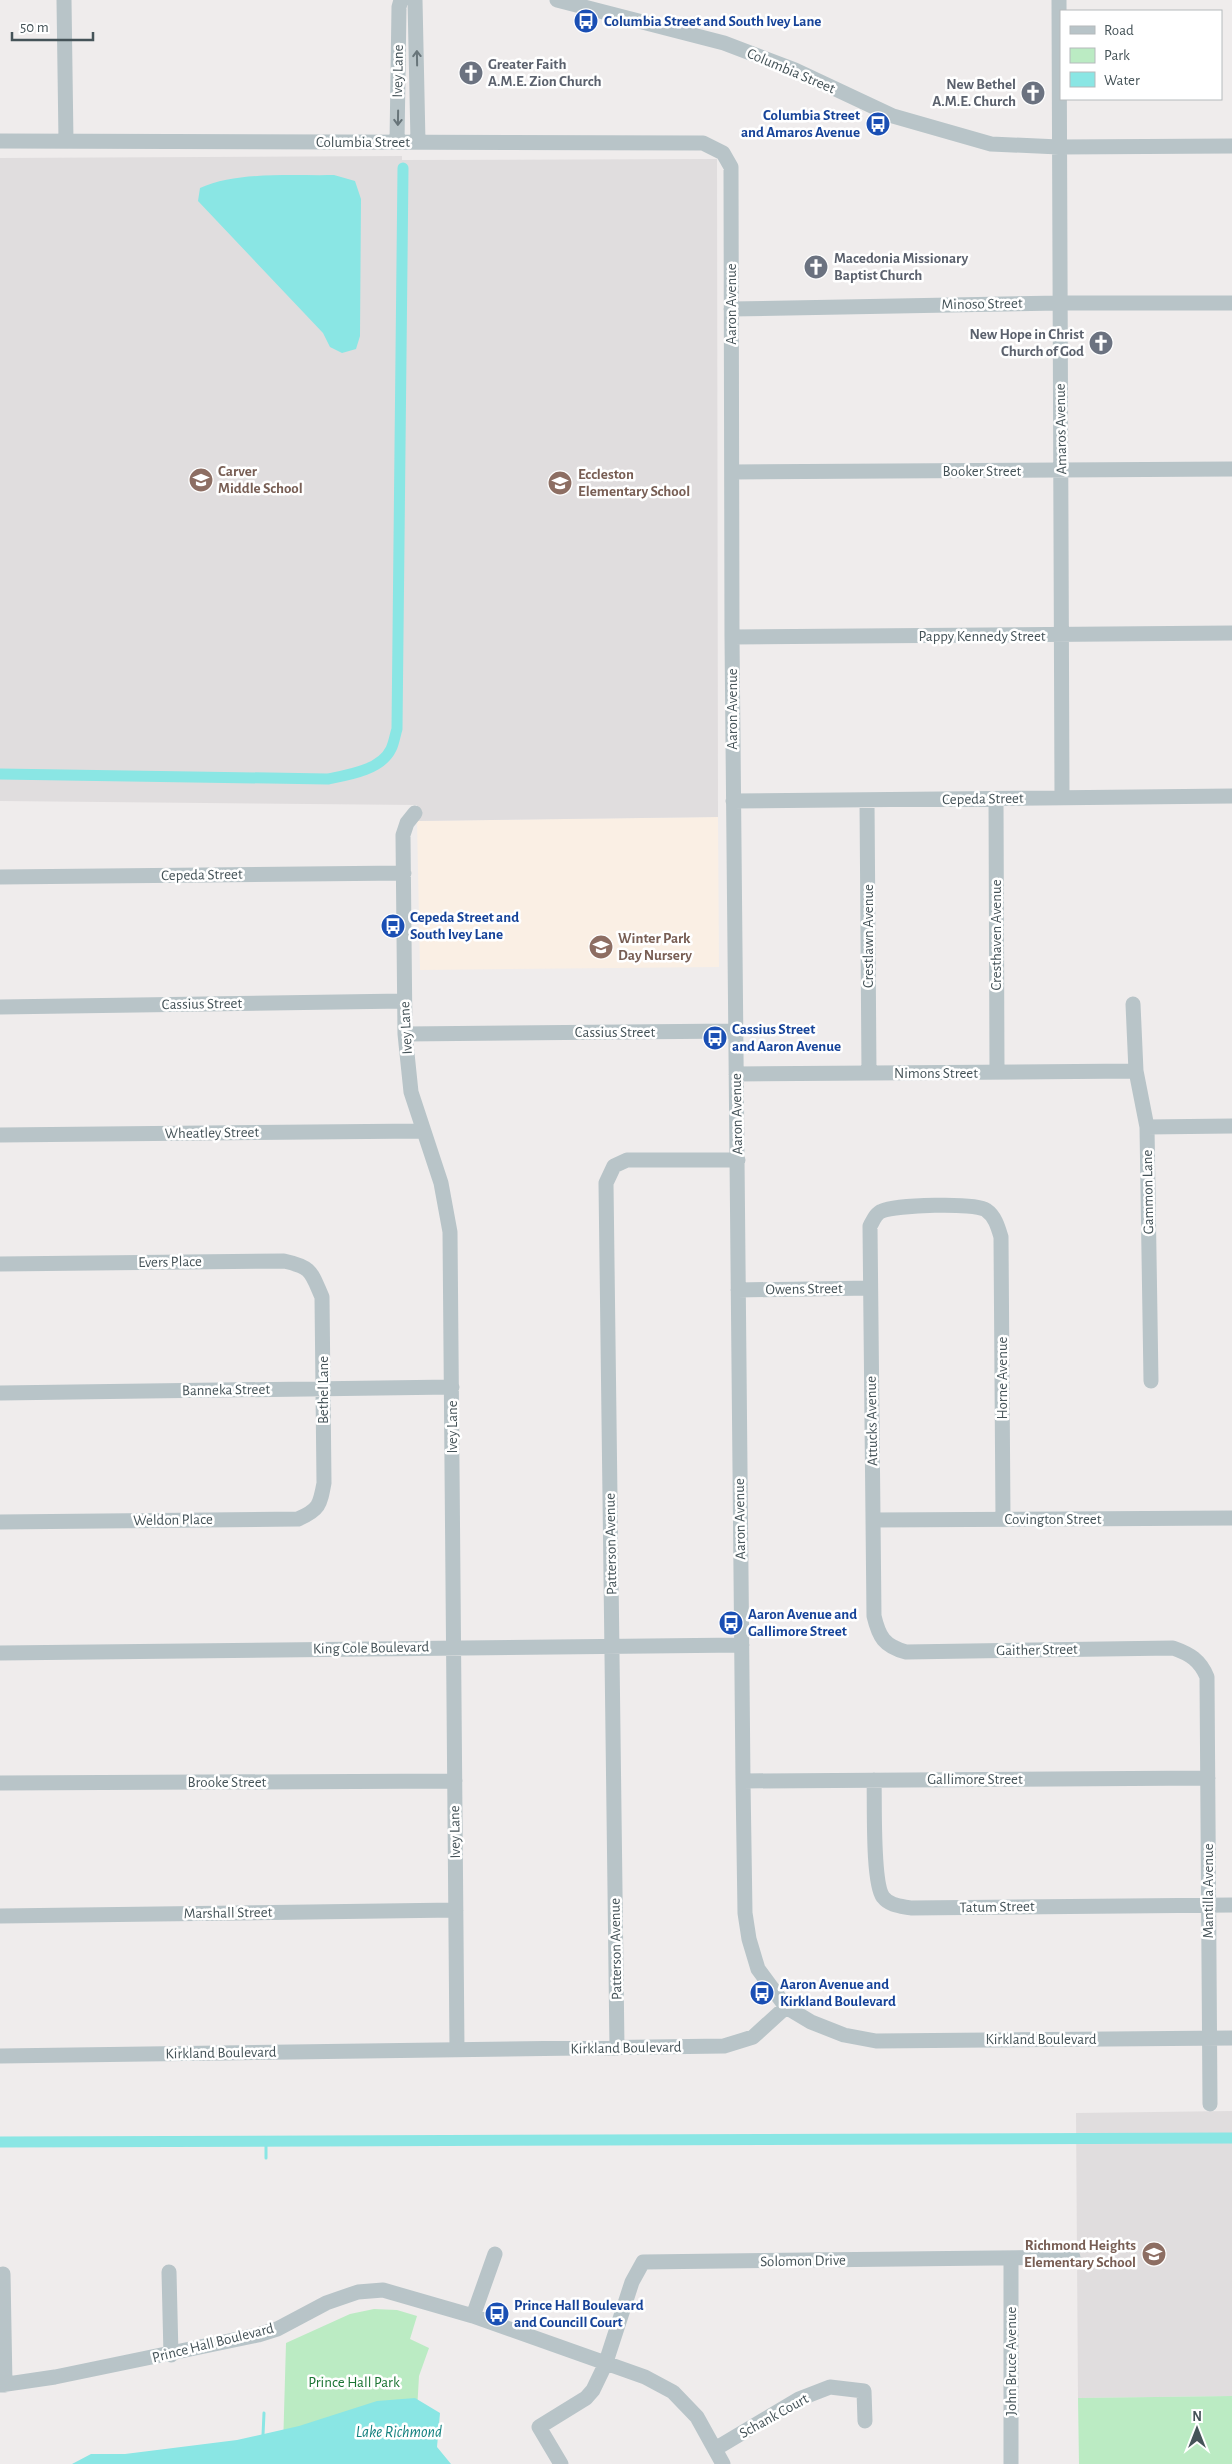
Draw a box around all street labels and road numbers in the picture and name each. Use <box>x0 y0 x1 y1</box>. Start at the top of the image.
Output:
street label: Ivey Lane <box>390 44 406 98</box>
street label: Columbia Street <box>745 46 837 96</box>
street label: Columbia Street <box>316 135 410 150</box>
street label: Aaron Avenue <box>724 263 739 345</box>
street label: Minoso Street <box>941 296 1023 312</box>
street label: Amaros Avenue <box>1053 383 1069 475</box>
street label: Booker Street <box>943 464 1022 479</box>
street label: Pappy Kennedy Street <box>918 629 1046 644</box>
street label: Aaron Avenue <box>725 668 740 750</box>
street label: Cepeda Street <box>942 791 1024 807</box>
street label: Cepeda Street <box>161 867 243 883</box>
street label: Cresthaven Avenue <box>989 879 1004 991</box>
street label: Crestlawn Avenue <box>861 884 876 988</box>
street label: Cassius Street <box>162 996 243 1012</box>
street label: Ivey Lane <box>397 1001 415 1055</box>
street label: Cassius Street <box>575 1025 655 1040</box>
street label: Nimons Street <box>894 1066 978 1081</box>
street label: Aaron Avenue <box>729 1073 745 1155</box>
street label: Wheatley Street <box>165 1125 260 1141</box>
street label: Gammon Lane <box>1140 1150 1156 1234</box>
street label: Evers Place <box>138 1254 202 1270</box>
street label: Owens Street <box>765 1281 843 1297</box>
street label: Horne Avenue <box>995 1336 1010 1419</box>
street label: Bethel Lane <box>316 1356 331 1424</box>
street label: Attucks Avenue <box>864 1376 880 1466</box>
street label: Banneka Street <box>182 1382 271 1398</box>
street label: Ivey Lane <box>445 1400 460 1454</box>
street label: Aaron Avenue <box>732 1478 748 1560</box>
street label: Patterson Avenue <box>603 1493 619 1595</box>
street label: Weldon Place <box>133 1512 213 1528</box>
street label: Covington Street <box>1005 1512 1102 1527</box>
street label: King Cole Boulevard <box>313 1639 430 1657</box>
street label: Gaither Street <box>996 1642 1078 1658</box>
street label: Gallimore Street <box>927 1772 1023 1787</box>
street label: Brooke Street <box>188 1775 267 1790</box>
street label: Ivey Lane <box>447 1805 463 1859</box>
street label: Mantilla Avenue <box>1201 1843 1216 1939</box>
street label: Patterson Avenue <box>608 1898 624 2000</box>
street label: Tatum Street <box>959 1899 1035 1915</box>
street label: Marshall Street <box>183 1905 273 1921</box>
street label: Kirkland Boulevard <box>985 2032 1097 2047</box>
street label: Kirkland Boulevard <box>570 2040 682 2056</box>
street label: Kirkland Boulevard <box>165 2045 277 2061</box>
street label: Solomon Drive <box>760 2253 846 2269</box>
street label: John Bruce Avenue <box>1004 2306 1019 2415</box>
street label: Prince Hall Boulevard <box>151 2321 276 2365</box>
street label: Schank Court <box>737 2391 811 2441</box>

